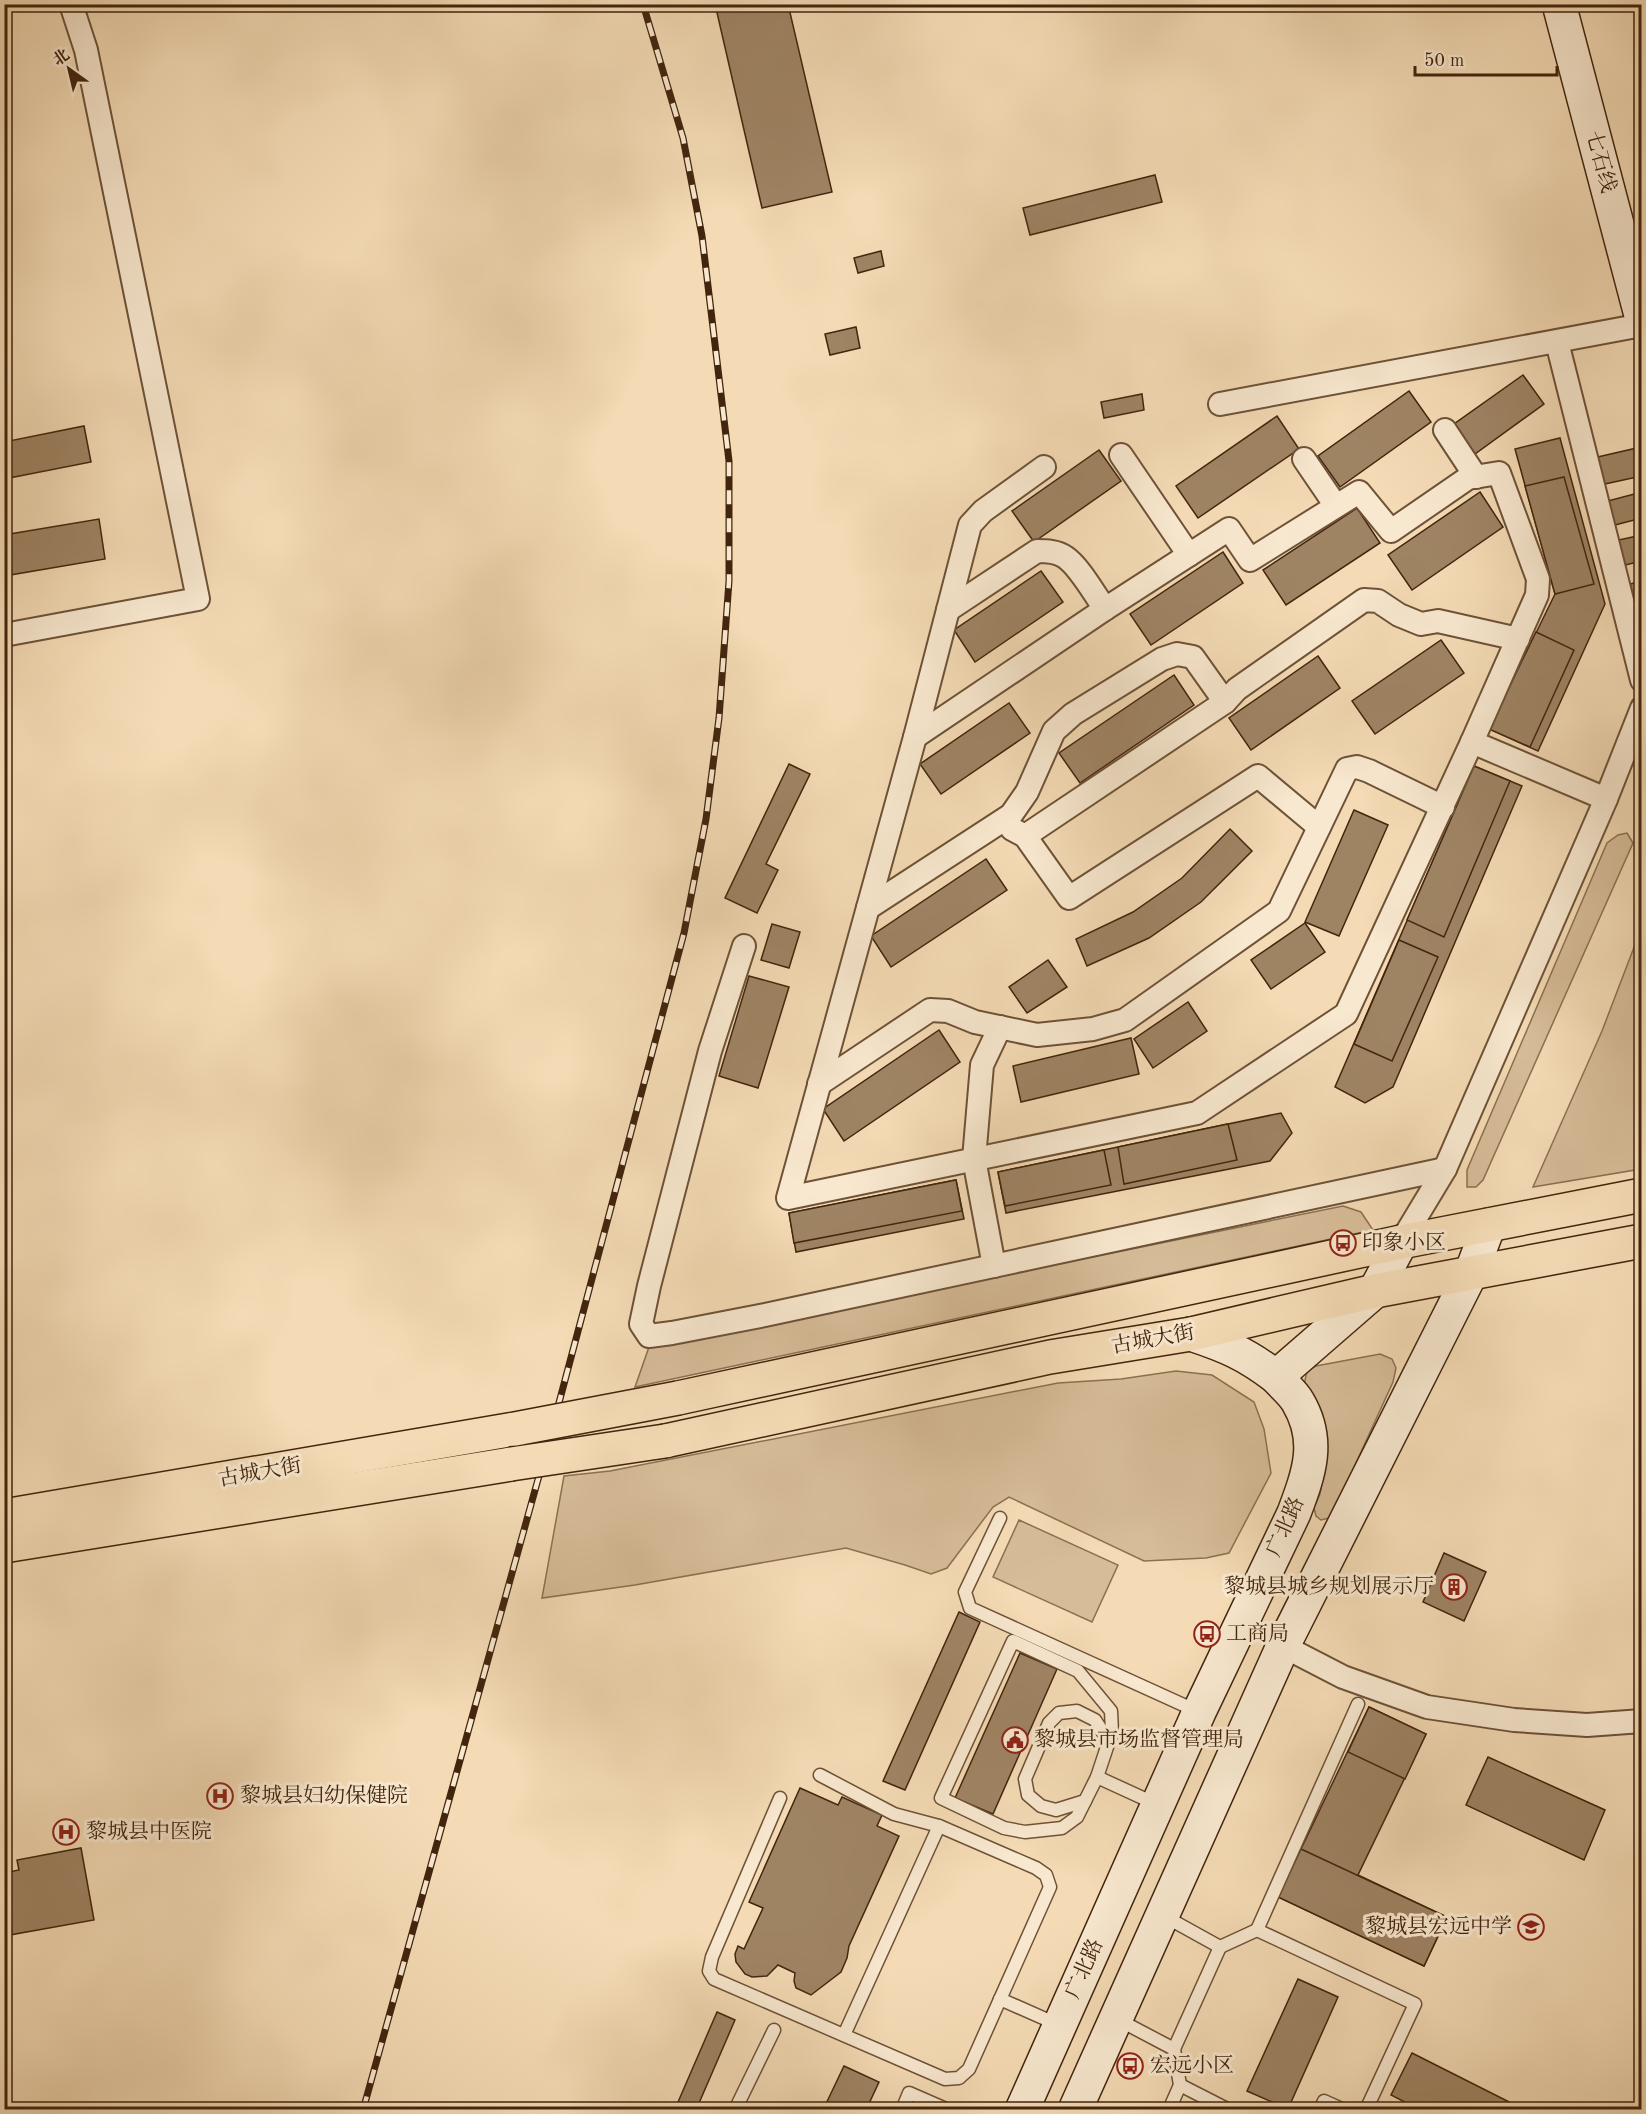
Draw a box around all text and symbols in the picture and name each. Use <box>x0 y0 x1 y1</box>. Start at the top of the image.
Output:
north arrow <box>39 39 99 99</box>
scale bar <box>1415 39 1558 77</box>
text: 北 <box>49 45 73 69</box>
text: 50 m <box>1424 52 1464 70</box>
street label: 七石线 <box>1582 128 1620 195</box>
bus stop icon: 印象小区 <box>1328 1228 1358 1258</box>
place label: 印象小区 <box>1362 1231 1446 1254</box>
street label: 古城大街 <box>1109 1320 1196 1358</box>
street label: 古城大街 <box>216 1453 303 1491</box>
street label: 广北路 <box>1262 1493 1308 1560</box>
building icon: 黎城县城乡规划展示厅 <box>1439 1572 1469 1602</box>
place label: 黎城县城乡规划展示厅 <box>1224 1574 1434 1598</box>
bus stop icon: 工商局 <box>1192 1619 1222 1649</box>
place label: 工商局 <box>1226 1622 1289 1645</box>
public building icon: 黎城县市场监督管理局 <box>1000 1725 1030 1755</box>
place label: 黎城县市场监督管理局 <box>1034 1728 1244 1751</box>
hospital icon: 黎城县妇幼保健院 <box>205 1781 235 1811</box>
place label: 黎城县妇幼保健院 <box>240 1784 408 1807</box>
hospital icon: 黎城县中医院 <box>51 1817 81 1847</box>
place label: 黎城县中医院 <box>86 1820 212 1843</box>
school or university icon: 黎城县宏远中学 <box>1516 1912 1546 1942</box>
place label: 黎城县宏远中学 <box>1365 1915 1512 1938</box>
street label: 广北路 <box>1061 1935 1107 2002</box>
bus stop icon: 宏远小区 <box>1115 2051 1145 2081</box>
place label: 宏远小区 <box>1150 2054 1234 2077</box>

